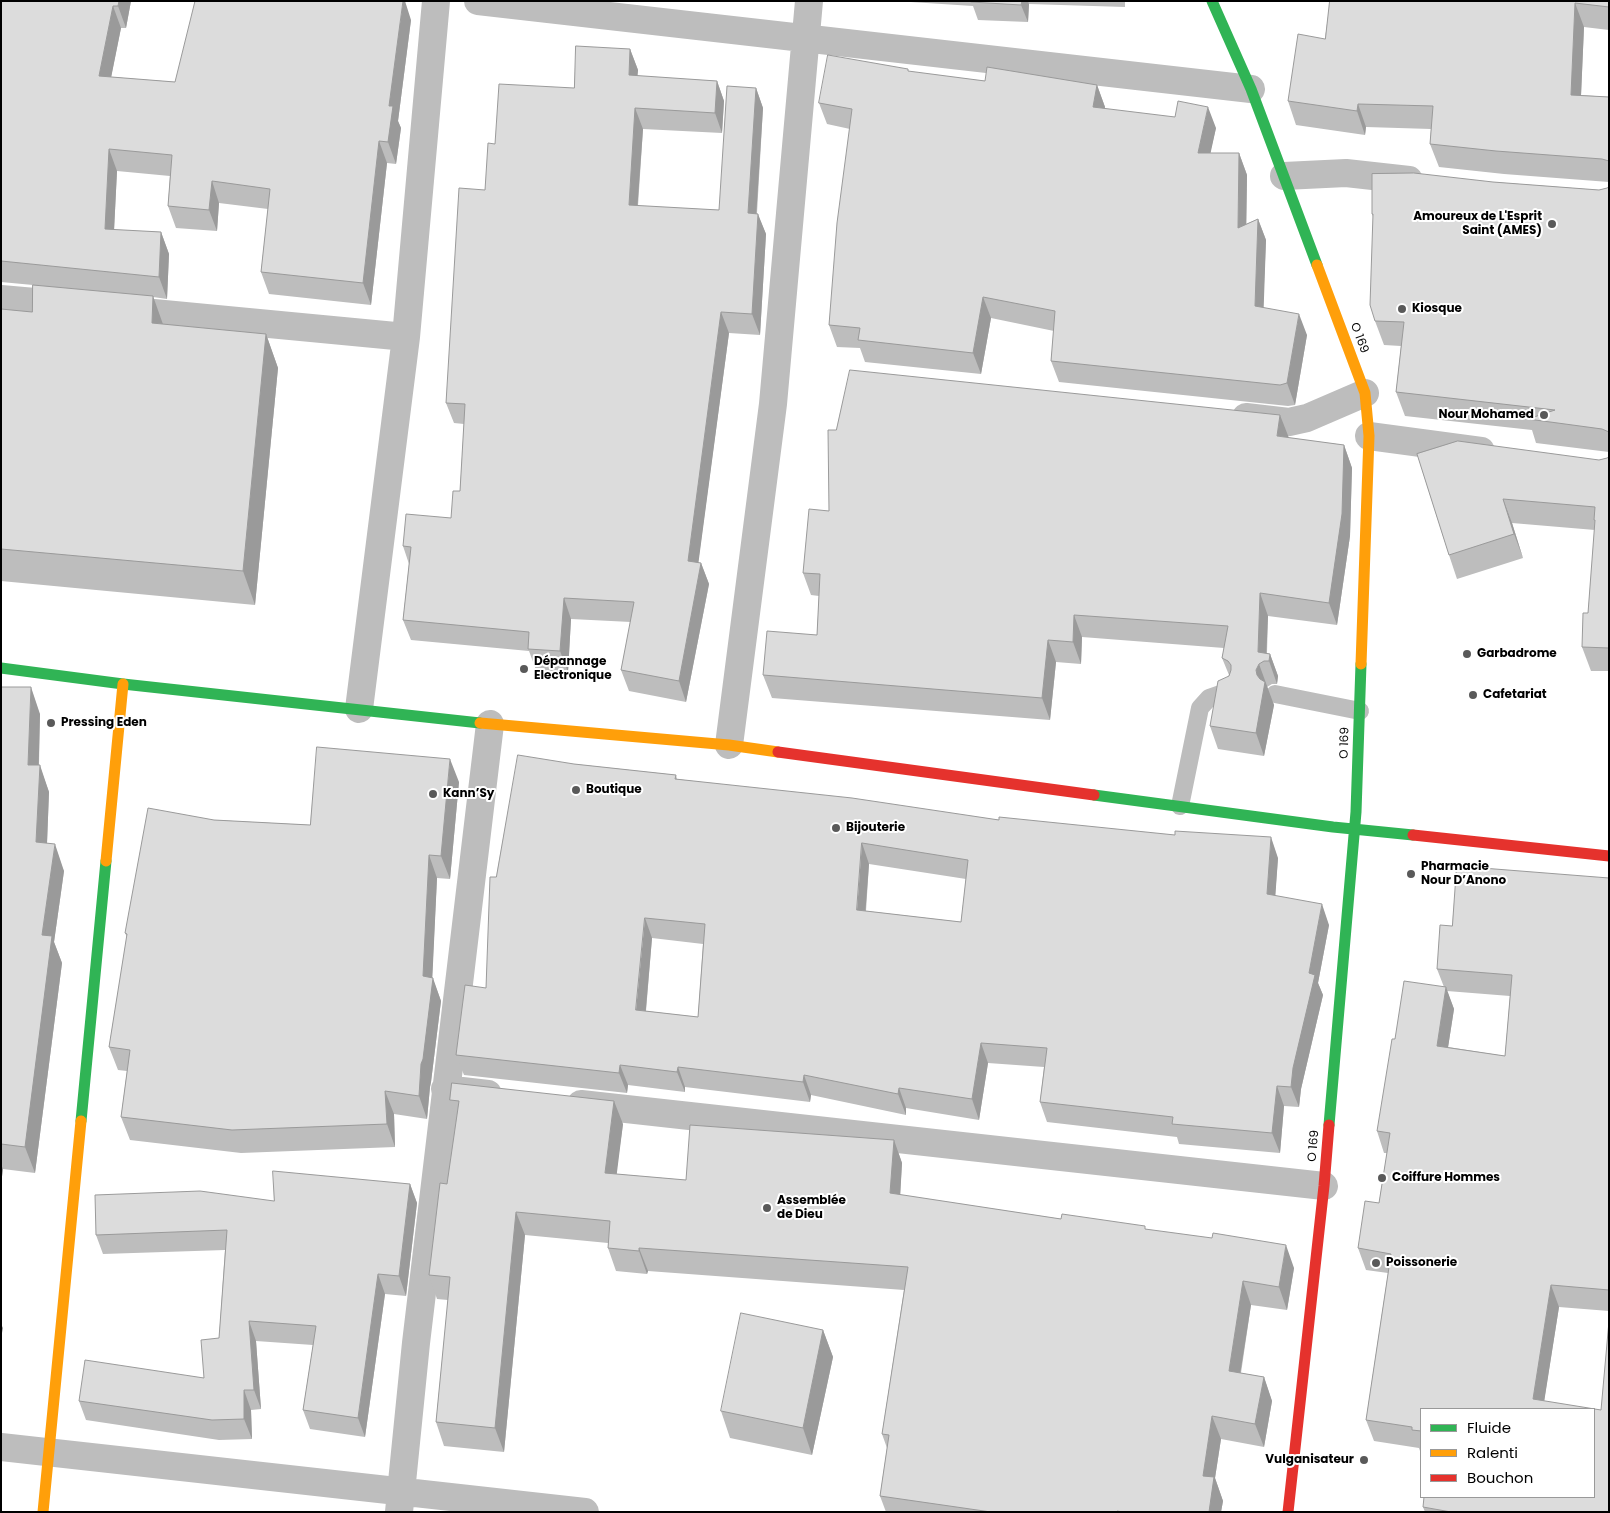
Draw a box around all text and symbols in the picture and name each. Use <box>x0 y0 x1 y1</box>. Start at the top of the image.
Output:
place label: Amoureux de L'Esprit Saint (AMES) <box>1413 210 1542 238</box>
marker: Amoureux de L'Esprit Saint (AMES) <box>1546 218 1558 230</box>
place label: Kiosque <box>1412 302 1462 316</box>
marker: Kiosque <box>1396 303 1408 315</box>
street label: O 169 <box>1347 321 1371 355</box>
place label: Nour Mohamed <box>1438 408 1534 422</box>
marker: Nour Mohamed <box>1538 409 1550 421</box>
place label: Garbadrome <box>1477 647 1557 661</box>
marker: Garbadrome <box>1461 648 1473 660</box>
place label: Dépannage Electronique <box>534 655 612 683</box>
marker: Dépannage Electronique <box>518 663 530 675</box>
place label: Cafetariat <box>1483 688 1547 702</box>
marker: Cafetariat <box>1467 689 1479 701</box>
place label: Pressing Eden <box>61 716 147 730</box>
marker: Pressing Eden <box>45 717 57 729</box>
street label: O 169 <box>1337 727 1353 759</box>
place label: Boutique <box>586 783 642 797</box>
marker: Boutique <box>570 784 582 796</box>
place label: Kann’Sy <box>443 787 494 801</box>
marker: Kann’Sy <box>427 788 439 800</box>
place label: Bijouterie <box>846 821 905 835</box>
marker: Bijouterie <box>830 822 842 834</box>
place label: Pharmacie Nour D’Anono <box>1421 860 1506 888</box>
marker: Pharmacie Nour D’Anono <box>1405 868 1417 880</box>
street label: O 169 <box>1305 1130 1323 1162</box>
place label: Coiffure Hommes <box>1392 1171 1500 1185</box>
marker: Coiffure Hommes <box>1376 1172 1388 1184</box>
place label: Assemblée de Dieu <box>777 1194 846 1222</box>
marker: Assemblée de Dieu <box>761 1202 773 1214</box>
place label: Poissonerie <box>1386 1256 1457 1270</box>
marker: Poissonerie <box>1370 1257 1382 1269</box>
legend <box>1420 1408 1595 1498</box>
text: Fluide <box>1467 1417 1511 1438</box>
text: Ralenti <box>1467 1442 1518 1463</box>
place label: Vulganisateur <box>1265 1453 1354 1467</box>
marker: Vulganisateur <box>1358 1454 1370 1466</box>
text: Bouchon <box>1467 1467 1533 1488</box>

